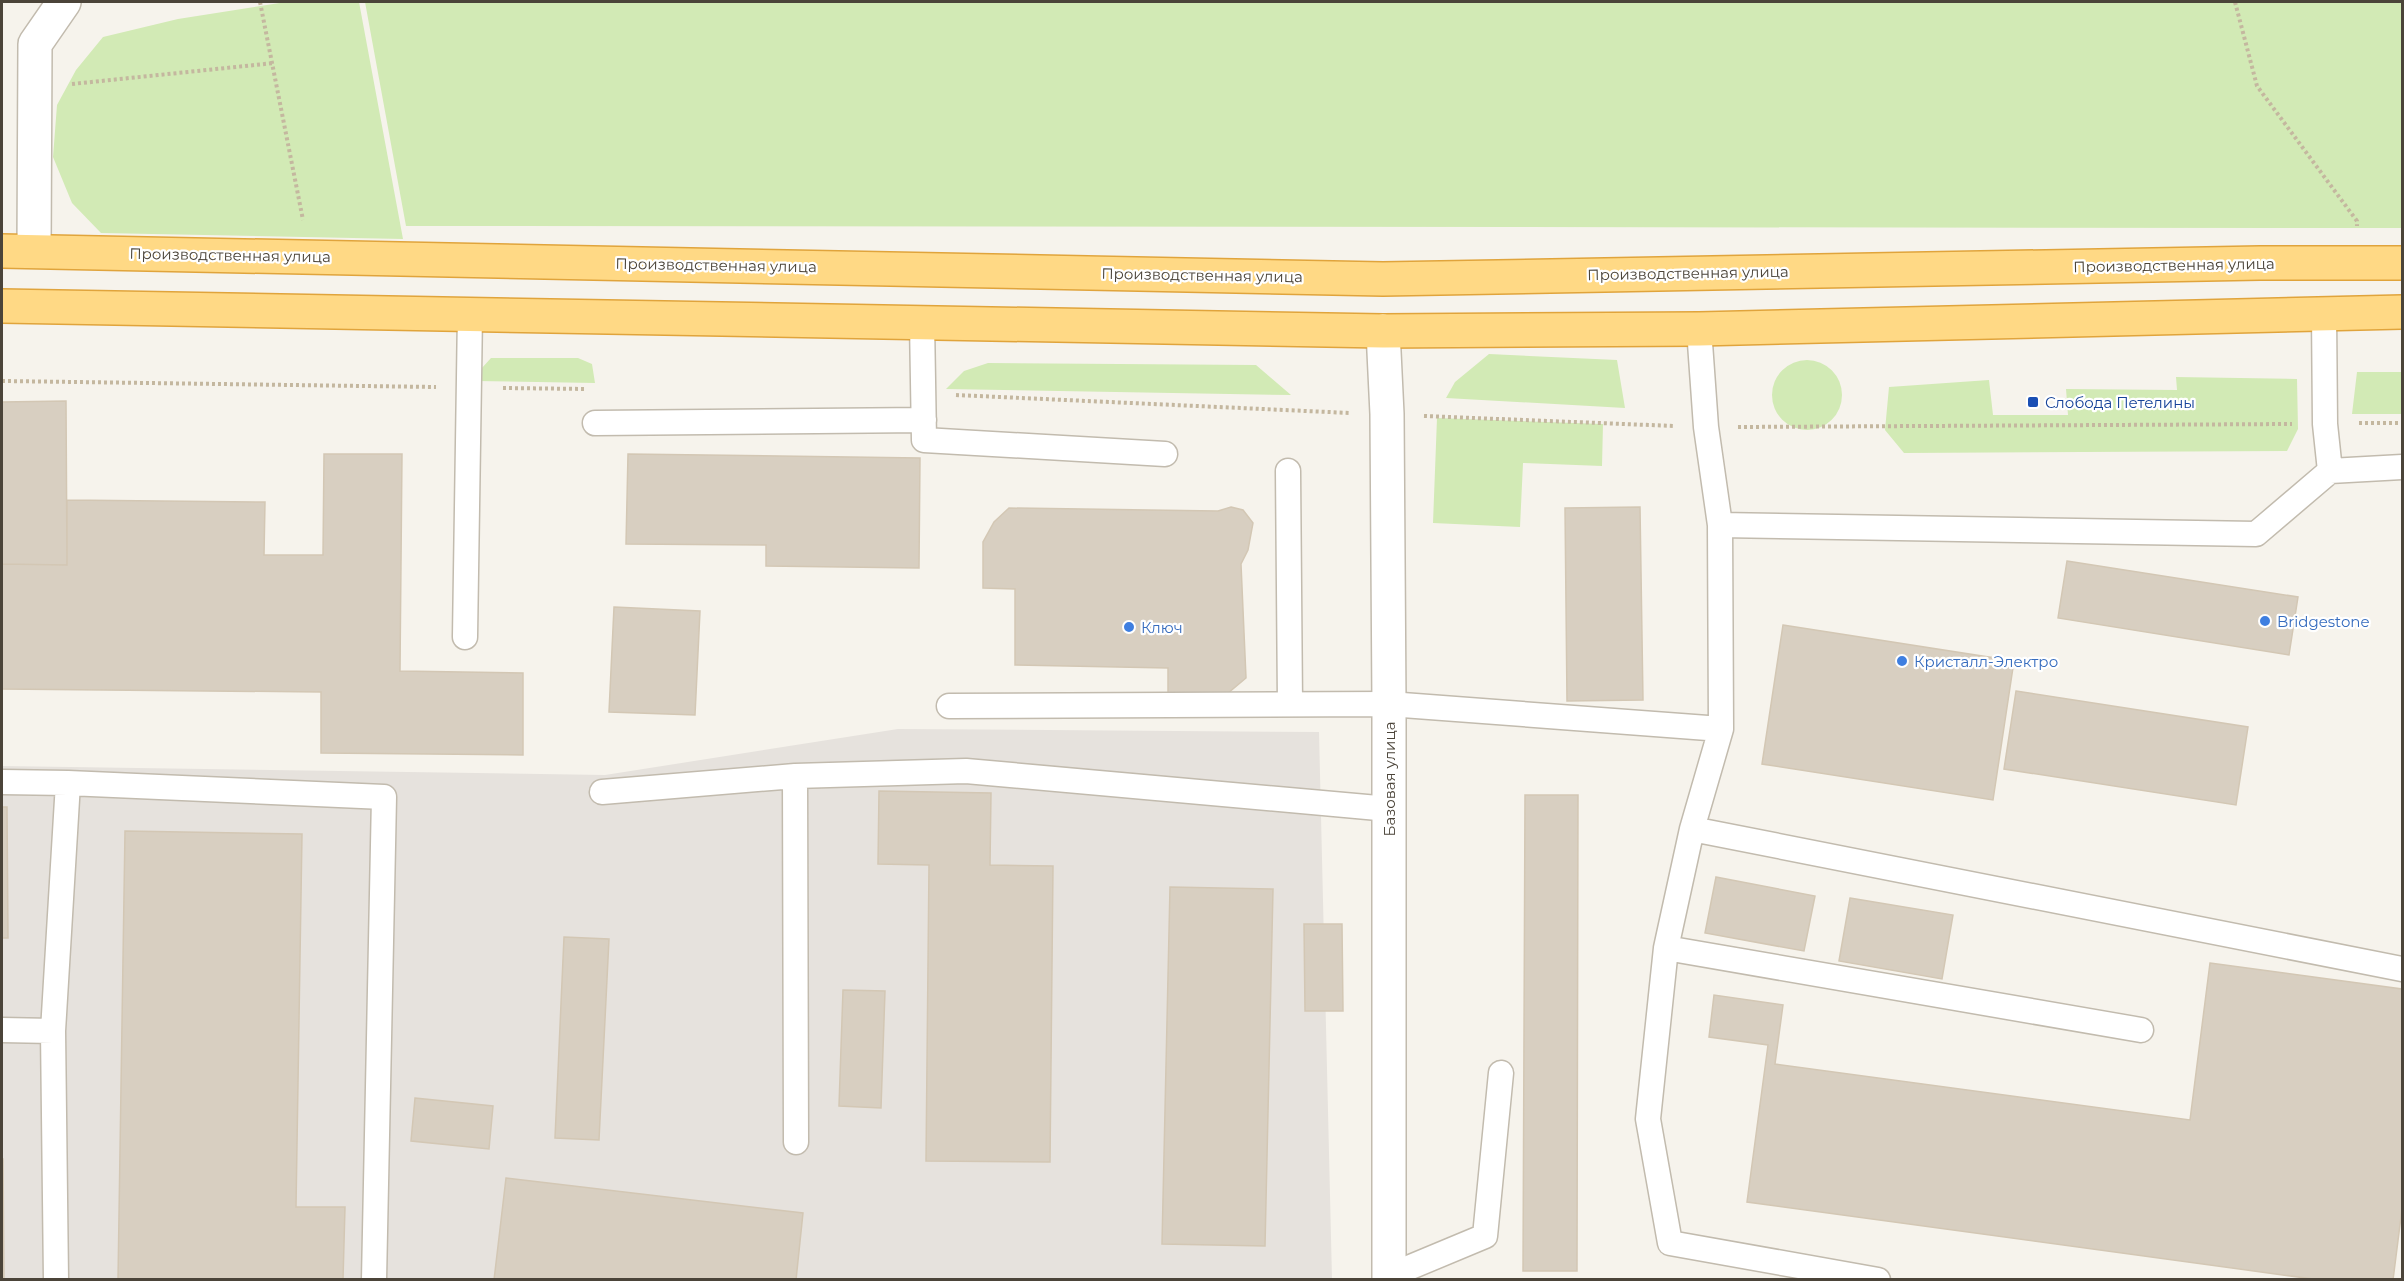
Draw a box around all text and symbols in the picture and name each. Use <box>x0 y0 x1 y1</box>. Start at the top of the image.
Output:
street label: Производственная улица <box>129 244 331 266</box>
street label: Производственная улица <box>615 254 817 276</box>
street label: Производственная улица <box>2073 254 2275 276</box>
street label: Производственная улица <box>1587 262 1789 284</box>
street label: Производственная улица <box>1101 264 1303 286</box>
place label: Слобода Петелины <box>2045 393 2195 412</box>
marker: Слобода Петелины <box>2026 395 2040 409</box>
place label: Bridgestone <box>2277 612 2369 631</box>
marker: Bridgestone <box>2258 614 2272 628</box>
place label: Ключ <box>1141 618 1183 637</box>
marker: Ключ <box>1122 620 1136 634</box>
place label: Кристалл-Электро <box>1914 652 2058 671</box>
marker: Кристалл-Электро <box>1895 654 1909 668</box>
street label: Базовая улица <box>1380 722 1399 836</box>

